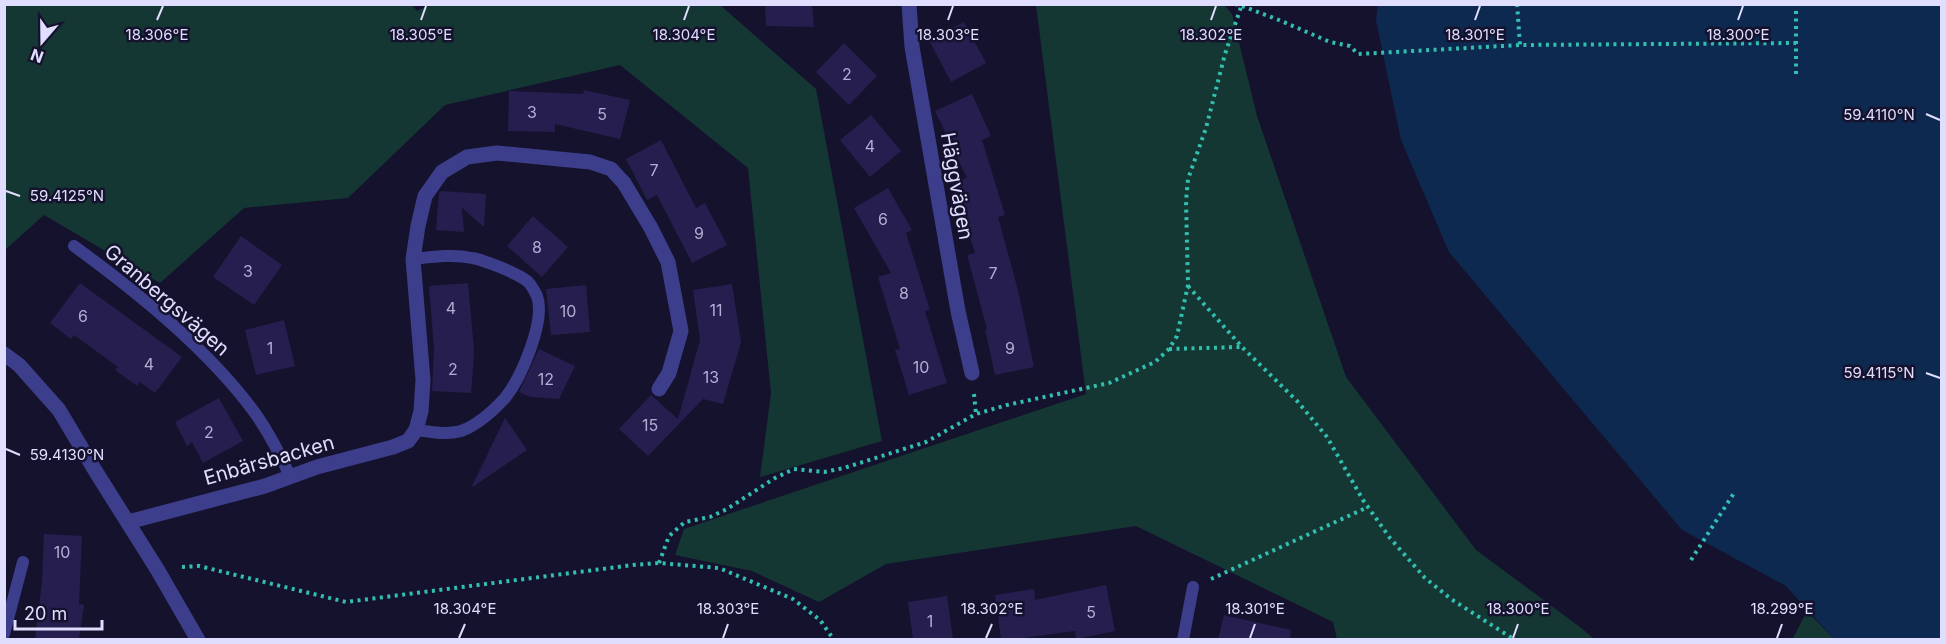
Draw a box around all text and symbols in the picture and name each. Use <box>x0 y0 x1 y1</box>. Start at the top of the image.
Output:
north arrow <box>12 12 72 72</box>
text: 18.306°E <box>126 25 188 44</box>
text: 18.305°E <box>390 25 452 44</box>
text: 18.304°E <box>653 25 715 44</box>
text: 18.303°E <box>917 25 979 44</box>
text: 18.302°E <box>1180 25 1242 44</box>
text: 18.301°E <box>1445 25 1505 44</box>
text: 18.300°E <box>1706 25 1770 44</box>
text: N <box>28 45 46 68</box>
house number: 2 <box>842 64 852 84</box>
house number: 3 <box>527 102 537 122</box>
house number: 5 <box>597 104 607 124</box>
text: 59.4110°N <box>1843 105 1915 124</box>
street label: Häggvägen <box>936 130 978 242</box>
house number: 4 <box>865 136 875 156</box>
house number: 7 <box>649 160 659 180</box>
text: 59.4125°N <box>30 186 104 205</box>
house number: 6 <box>878 209 888 229</box>
house number: 9 <box>694 223 704 243</box>
house number: 8 <box>532 237 542 257</box>
street label: Granbergsvägen <box>100 239 234 361</box>
house number: 3 <box>243 261 253 281</box>
house number: 7 <box>988 263 998 283</box>
house number: 8 <box>899 283 909 303</box>
house number: 4 <box>446 298 456 318</box>
house number: 11 <box>709 300 723 320</box>
house number: 10 <box>560 301 576 321</box>
house number: 6 <box>78 306 88 326</box>
house number: 1 <box>267 338 273 358</box>
house number: 9 <box>1005 338 1015 358</box>
house number: 4 <box>144 354 154 374</box>
house number: 10 <box>913 357 929 377</box>
house number: 2 <box>448 359 458 379</box>
text: 59.4115°N <box>1843 363 1915 382</box>
house number: 13 <box>703 367 719 387</box>
house number: 12 <box>538 369 554 389</box>
house number: 15 <box>642 415 658 435</box>
house number: 2 <box>204 422 214 442</box>
street label: Enbärsbacken <box>201 430 337 490</box>
text: 59.4130°N <box>30 445 104 464</box>
house number: 10 <box>54 542 70 562</box>
scale bar <box>15 593 102 631</box>
text: 18.304°E <box>434 599 496 618</box>
text: 18.303°E <box>697 599 759 618</box>
text: 18.302°E <box>961 599 1023 618</box>
text: 18.301°E <box>1225 599 1285 618</box>
text: 18.300°E <box>1486 599 1550 618</box>
text: 18.299°E <box>1751 599 1813 618</box>
house number: 5 <box>1086 602 1096 622</box>
text: 20 m <box>24 603 67 624</box>
house number: 1 <box>927 611 933 631</box>

